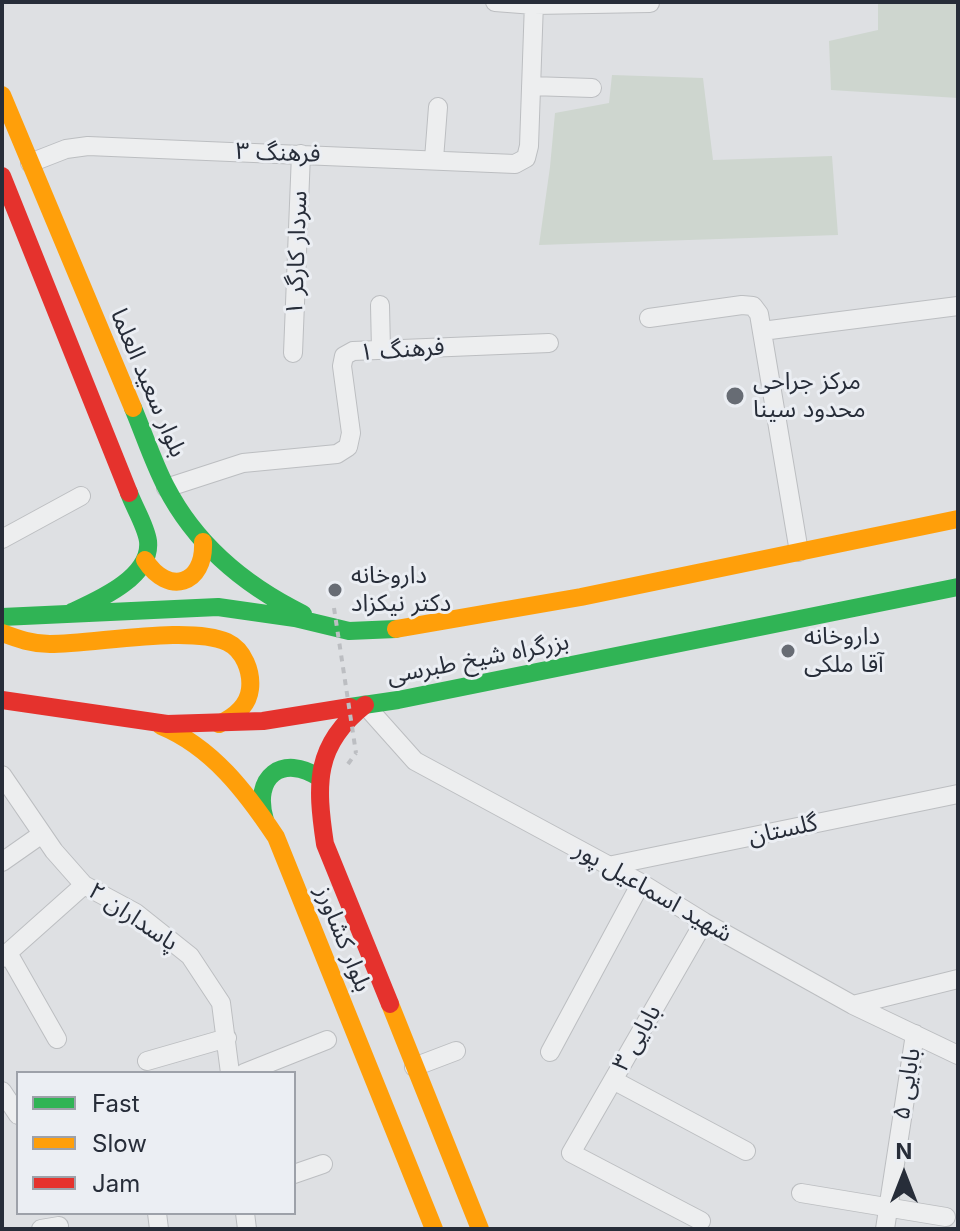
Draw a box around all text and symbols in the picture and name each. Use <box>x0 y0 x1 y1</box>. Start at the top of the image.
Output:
street label: فرهنگ ۳ <box>235 137 321 169</box>
street label: سردار کارگر ۱ <box>280 190 314 316</box>
street label: بلوار سعید العلما <box>104 304 192 462</box>
street label: فرهنگ ۱ <box>359 333 445 367</box>
place label: مرکز جراحی محدود سینا <box>753 368 866 424</box>
marker: مرکز جراحی محدود سینا <box>724 385 746 407</box>
place label: داروخانه دکتر نیکزاد <box>351 562 451 618</box>
marker: داروخانه دکتر نیکزاد <box>326 581 344 599</box>
place label: داروخانه آقا ملکی <box>804 623 884 679</box>
street label: بزرگراه شیخ طبرسی <box>385 627 571 691</box>
marker: داروخانه آقا ملکی <box>779 642 797 660</box>
street label: گلستان <box>746 809 820 851</box>
street label: شهید اسماعیل پور <box>569 835 737 949</box>
street label: پاسداران ۲ <box>83 876 183 958</box>
street label: بلوار کشاورز <box>309 882 377 996</box>
street label: بابایی ۳ <box>606 1000 668 1076</box>
street label: بابایی ۵ <box>887 1046 927 1122</box>
legend <box>16 1071 296 1215</box>
text: Fast <box>92 1089 140 1118</box>
text: Slow <box>92 1129 147 1158</box>
north arrow <box>864 1135 944 1215</box>
text: N <box>896 1138 912 1164</box>
text: Jam <box>92 1169 140 1198</box>

